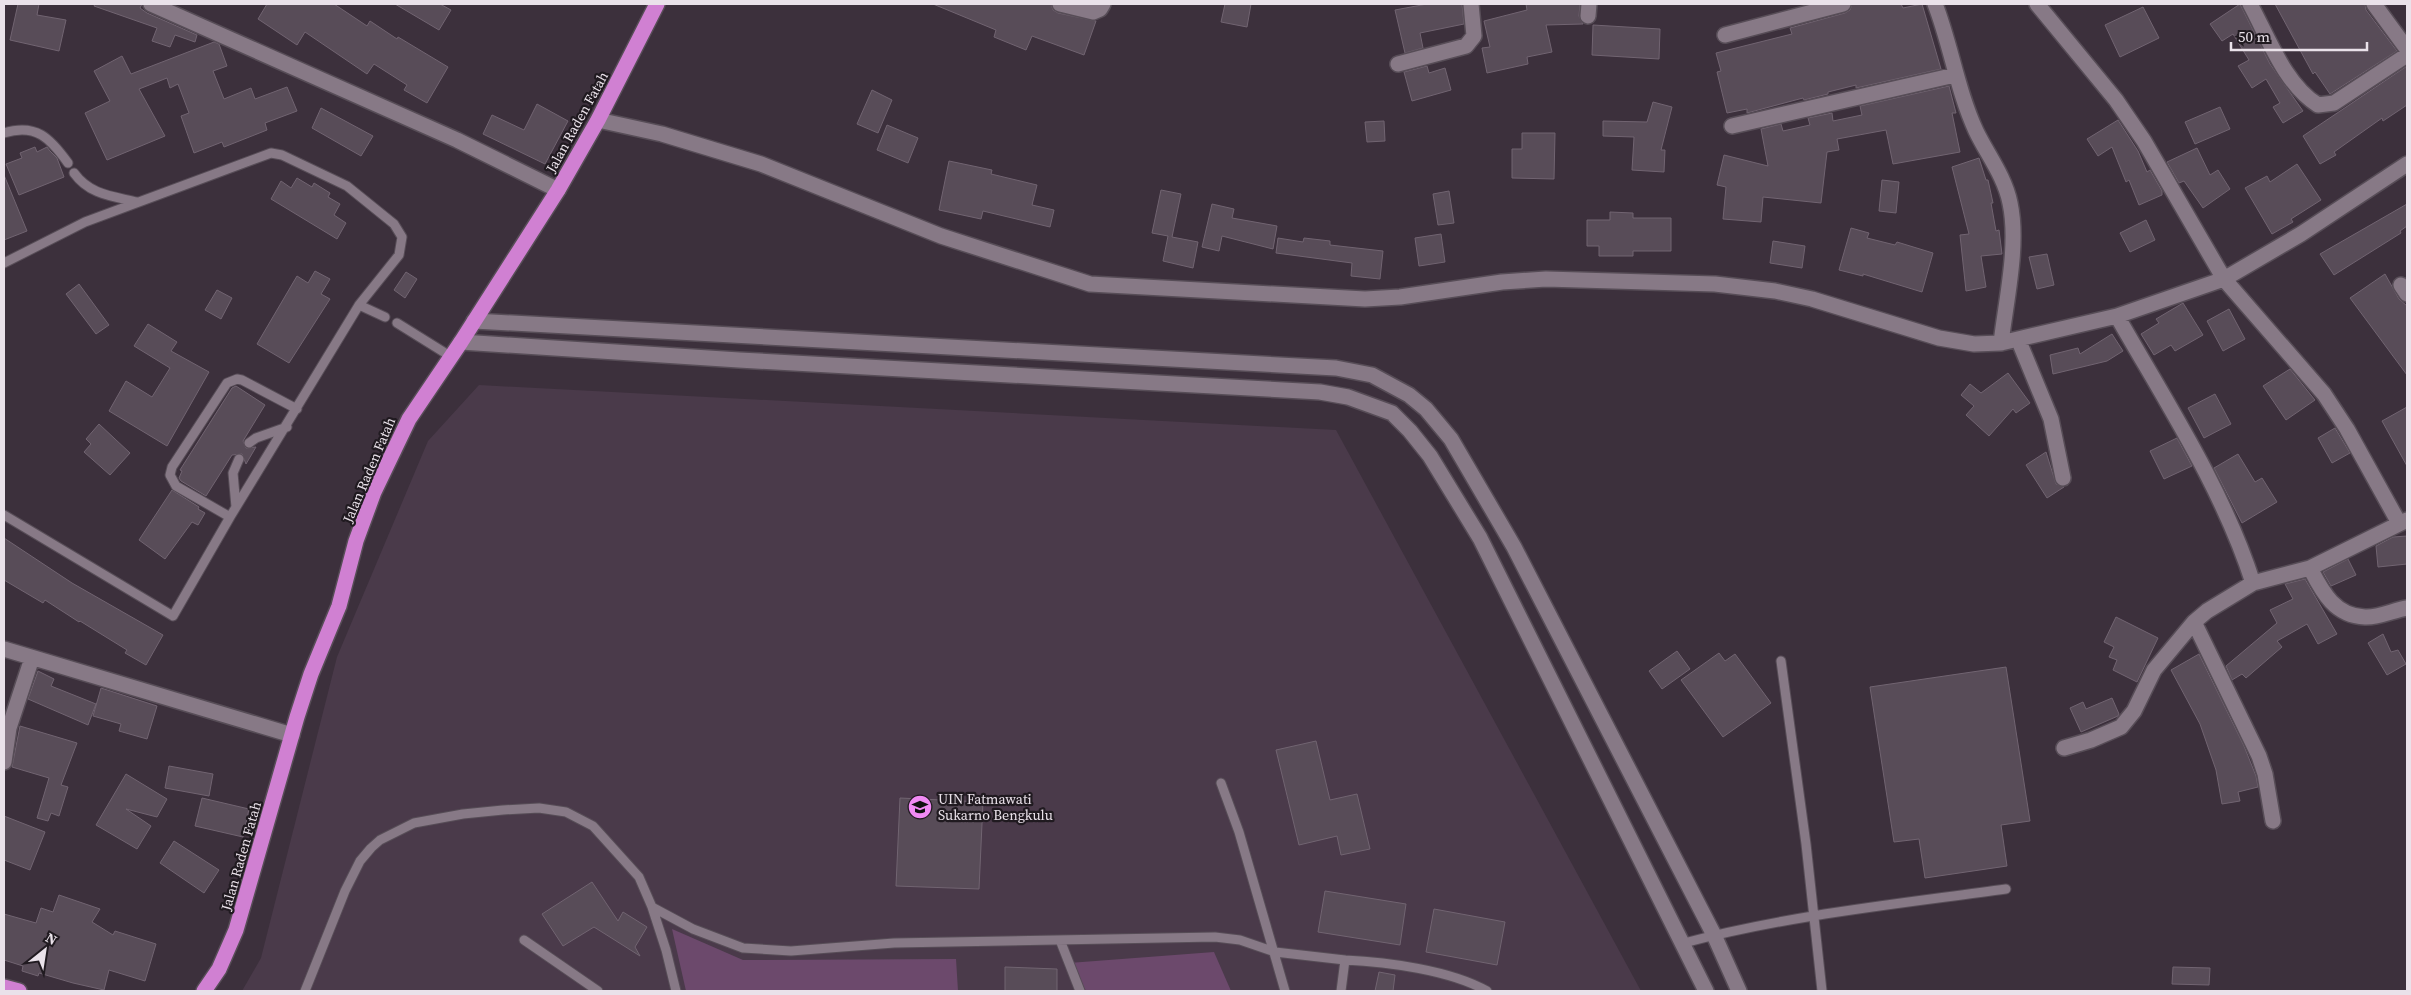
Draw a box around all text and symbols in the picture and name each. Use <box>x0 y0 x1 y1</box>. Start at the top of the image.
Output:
scale bar <box>2231 20 2367 52</box>
text: 50 m <box>2238 26 2270 47</box>
street label: Jalan Raden Fatah <box>540 68 613 177</box>
street label: Jalan Raden Fatah <box>337 414 400 527</box>
place label: UIN Fatmawati Sukarno Bengkulu <box>938 789 1053 825</box>
school or university icon: UIN Fatmawati Sukarno Bengkulu <box>907 794 933 820</box>
street label: Jalan Raden Fatah <box>216 799 266 914</box>
north arrow <box>20 925 70 975</box>
text: N <box>42 928 61 950</box>

